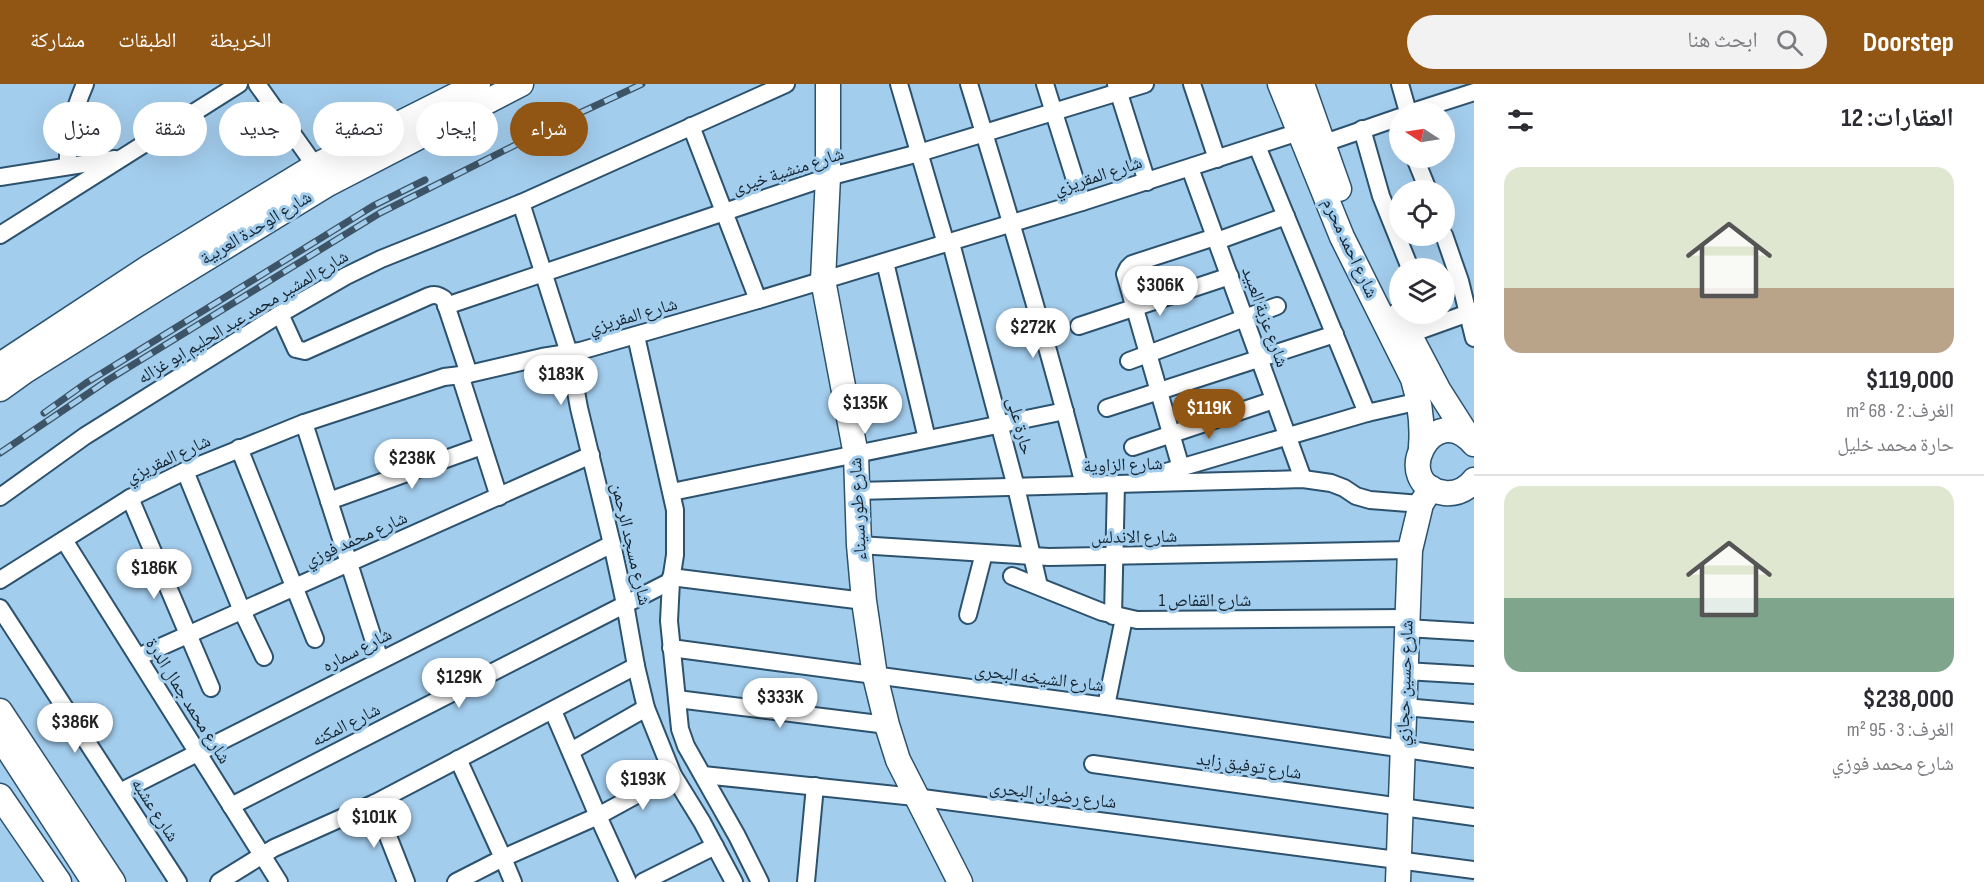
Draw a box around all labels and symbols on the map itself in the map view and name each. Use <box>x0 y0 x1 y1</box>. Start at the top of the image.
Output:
north arrow <box>1389 102 1455 168</box>
street label: شارع منشية خيرى <box>729 143 847 199</box>
street label: شارع المقريزي <box>1051 152 1146 204</box>
street label: شارع الوحدة العربية <box>197 187 315 269</box>
street label: شارع احمد محرم <box>1317 195 1382 302</box>
street label: شارع المشير محمد عبد الحليم ابو غزاله <box>134 246 353 389</box>
street label: شارع عزبة العبيد <box>1237 264 1293 370</box>
pin: $306K <box>1118 266 1202 317</box>
street label: شارع المقريزي <box>586 293 681 342</box>
pin: $272K <box>991 308 1075 359</box>
pin: $183K <box>519 355 603 406</box>
pin: $135K <box>823 384 907 435</box>
pin: $119K <box>1167 389 1251 440</box>
street label: حارة على <box>1002 395 1038 457</box>
street label: شارع المقريزي <box>122 430 215 491</box>
pin: $238K <box>370 439 454 490</box>
street label: شارع الزاوية <box>1083 453 1163 477</box>
street label: شارع طور سيناء <box>845 457 871 561</box>
street label: شارع مسجد الرحمن <box>607 481 655 607</box>
street label: شارع محمد فوزي <box>301 507 412 574</box>
street label: شارع الاندلس <box>1091 526 1177 548</box>
pin: $186K <box>112 549 196 600</box>
street label: شارع القفاص 1 <box>1159 590 1251 611</box>
street label: شارع حسين حجازي <box>1392 619 1421 747</box>
street label: شارع سماره <box>319 624 395 676</box>
street label: شارع محمد جمال الدرة <box>141 634 235 768</box>
pin: $129K <box>417 658 501 709</box>
street label: شارع الشيخه البحرى <box>973 660 1105 696</box>
pin: $333K <box>738 678 822 729</box>
street label: شارع المكنه <box>308 699 384 751</box>
pin: $386K <box>33 703 117 754</box>
street label: شارع توفيق زايد <box>1195 748 1303 784</box>
pin: $193K <box>601 760 685 811</box>
street label: شارع عشبه <box>127 774 183 846</box>
street label: شارع رضوان البحرى <box>988 777 1118 813</box>
pin: $101K <box>332 798 416 849</box>

